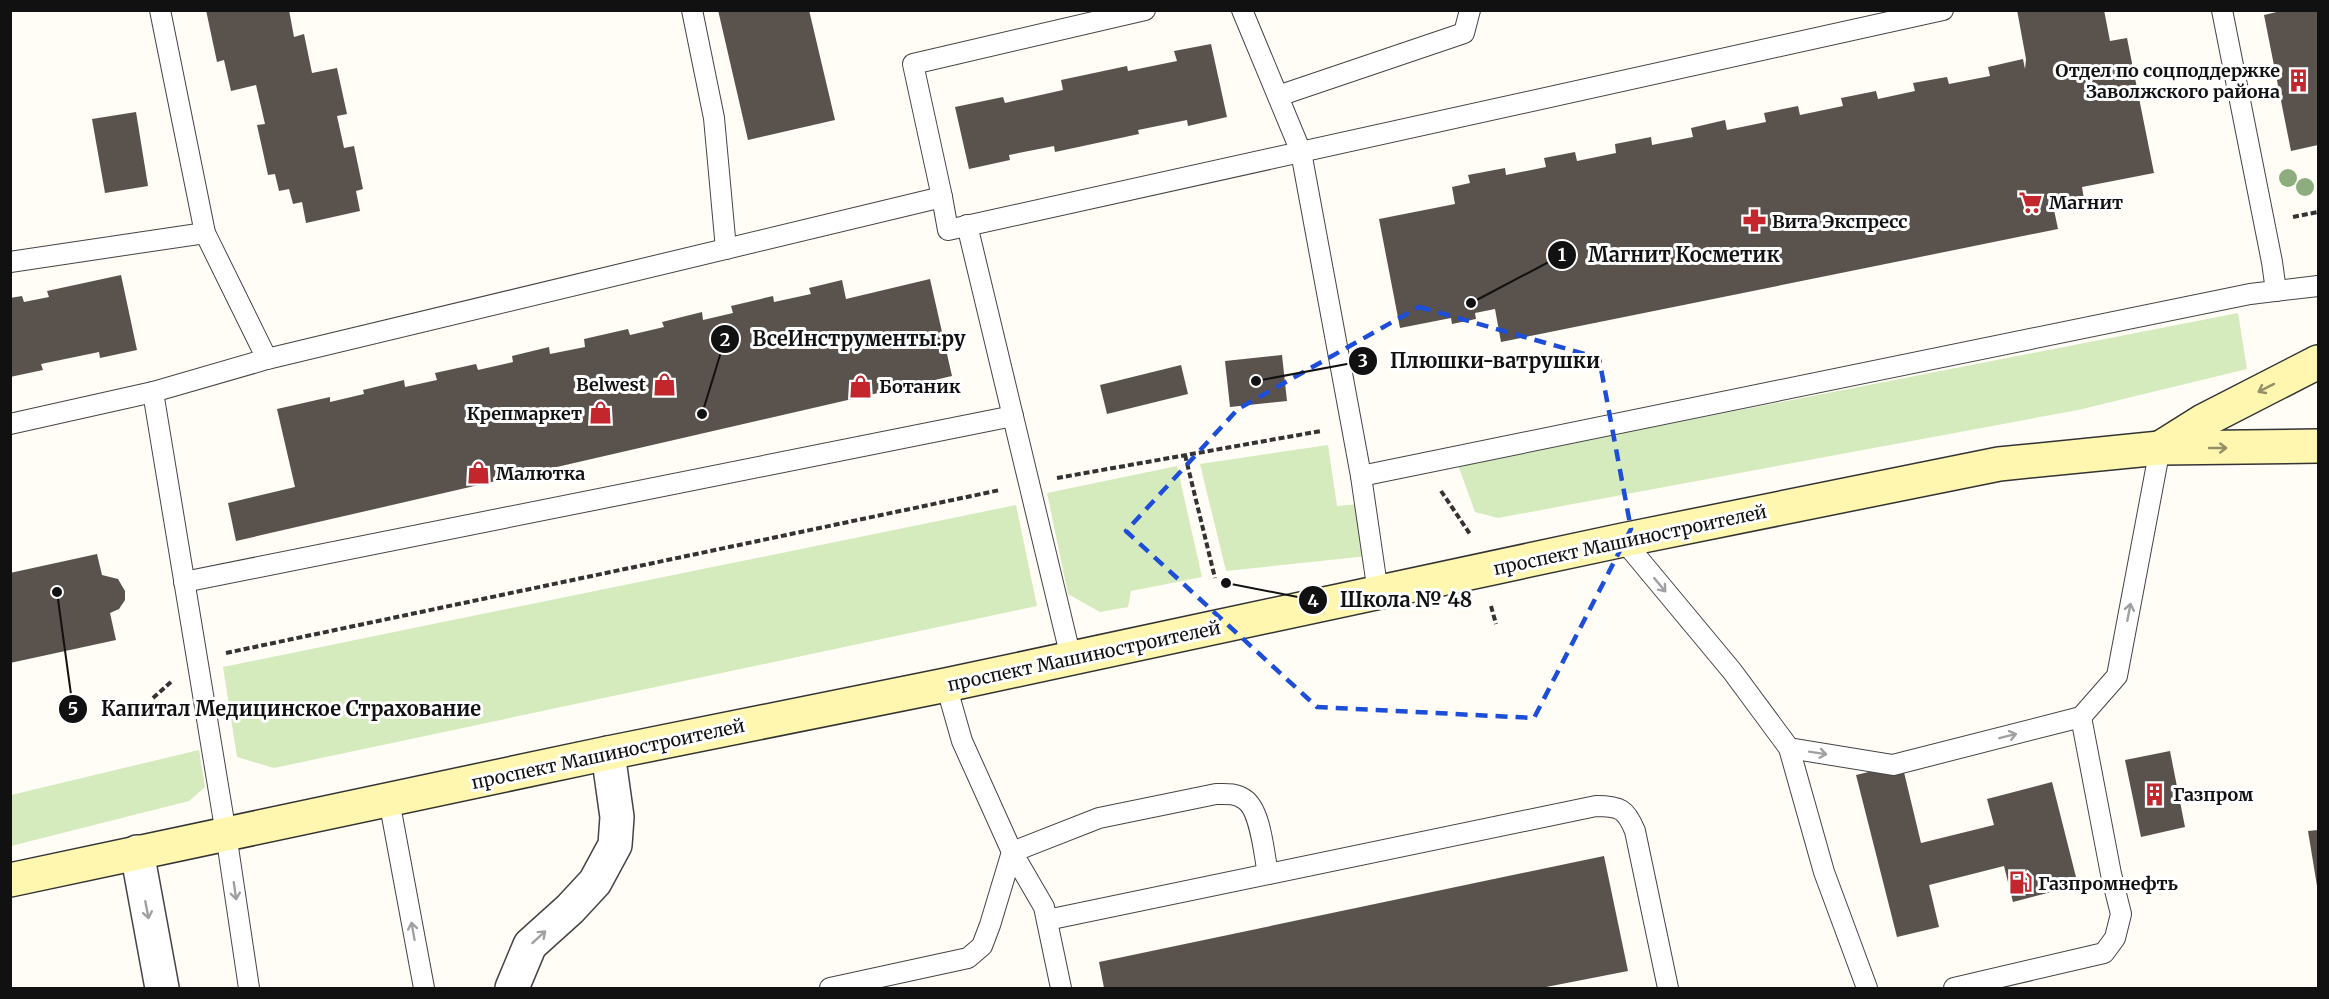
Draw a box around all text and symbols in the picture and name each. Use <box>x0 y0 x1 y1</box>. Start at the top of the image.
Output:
place label: Отдел по соцподдержке Заволжского района <box>2055 59 2280 103</box>
building icon: Отдел по соцподдержке Заволжского района <box>2285 67 2311 93</box>
supermarket icon: Магнит <box>2018 189 2044 215</box>
place label: Магнит <box>2049 191 2123 214</box>
pharmacy icon: Вита Экспресс <box>1741 208 1767 234</box>
place label: Вита Экспресс <box>1772 210 1908 233</box>
callout: Магнит Косметик <box>1547 236 1792 274</box>
text: Магнит Косметик <box>1588 242 1780 267</box>
text: 1 <box>1558 243 1566 266</box>
callout: ВсеИнструменты.ру <box>710 320 978 358</box>
text: ВсеИнструменты.ру <box>752 326 966 351</box>
text: 2 <box>720 328 730 351</box>
callout: Плюшки-ватрушки <box>1348 342 1612 380</box>
text: Плюшки-ватрушки <box>1390 348 1600 373</box>
text: 3 <box>1358 349 1368 372</box>
shop icon: Belwest <box>651 371 677 397</box>
place label: Belwest <box>576 373 647 396</box>
shop icon: Ботаник <box>848 373 874 399</box>
place label: Ботаник <box>879 375 961 398</box>
one-way arrow <box>2258 383 2276 394</box>
shop icon: Крепмаркет <box>587 400 613 426</box>
place label: Крепмаркет <box>467 402 582 425</box>
one-way arrow <box>2208 442 2228 454</box>
shop icon: Малютка <box>465 460 491 486</box>
place label: Малютка <box>496 462 585 485</box>
street label: проспект Машиностроителей <box>1491 500 1769 580</box>
one-way arrow <box>1654 577 1667 593</box>
callout: Школа № 48 <box>1298 581 1484 619</box>
text: Школа № 48 <box>1340 587 1472 612</box>
text: 4 <box>1307 589 1319 612</box>
one-way arrow <box>2124 603 2135 623</box>
street label: проспект Машиностроителей <box>945 616 1223 696</box>
callout: Капитал Медицинское Страхование <box>58 690 493 728</box>
text: Капитал Медицинское Страхование <box>101 696 481 721</box>
text: 5 <box>68 697 78 720</box>
street label: проспект Машиностроителей <box>469 714 747 794</box>
one-way arrow <box>1998 729 2017 741</box>
one-way arrow <box>1807 747 1827 758</box>
building icon: Газпром <box>2142 781 2168 807</box>
place label: Газпром <box>2173 783 2253 806</box>
fuel station icon: Газпромнефть <box>2007 870 2033 896</box>
place label: Газпромнефть <box>2038 872 2179 895</box>
one-way arrow <box>229 881 240 901</box>
one-way arrow <box>142 900 153 919</box>
one-way arrow <box>407 922 418 941</box>
one-way arrow <box>531 930 546 944</box>

